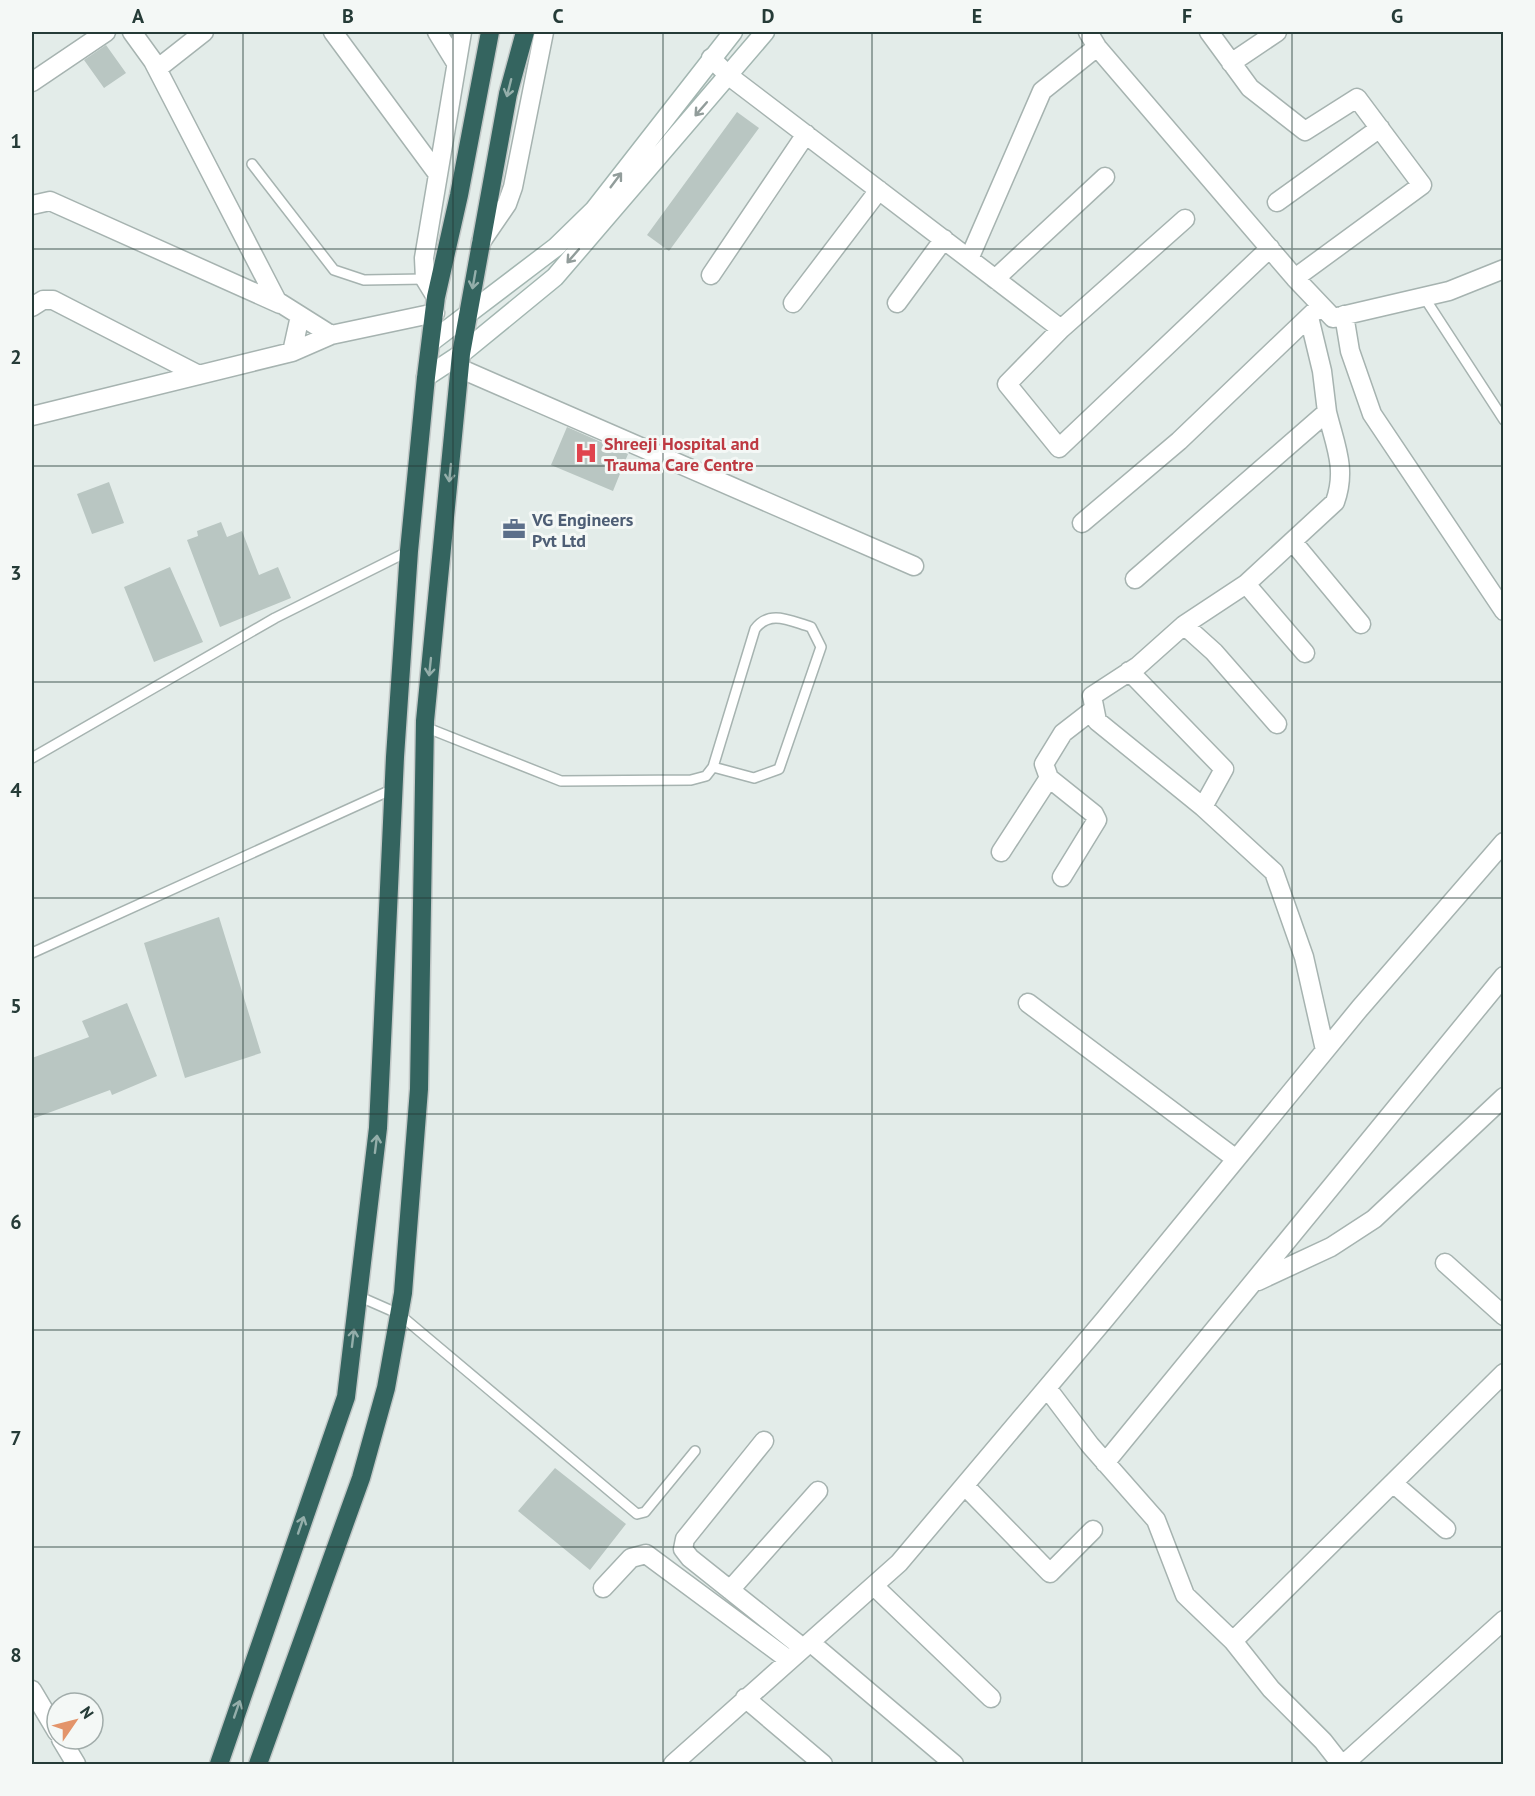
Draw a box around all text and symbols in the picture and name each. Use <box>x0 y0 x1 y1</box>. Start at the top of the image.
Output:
text: A <box>132 3 145 29</box>
text: B <box>342 3 354 29</box>
text: C <box>552 3 564 29</box>
text: D <box>762 3 775 29</box>
text: E <box>972 3 982 29</box>
text: F <box>1182 3 1192 29</box>
text: G <box>1391 3 1403 29</box>
one-way arrow <box>503 78 515 97</box>
one-way arrow <box>694 101 707 117</box>
text: 1 <box>10 128 22 154</box>
one-way arrow <box>610 172 622 188</box>
one-way arrow <box>566 248 580 263</box>
one-way arrow <box>468 269 479 289</box>
text: 2 <box>10 344 22 370</box>
place label: Shreeji Hospital and Trauma Care Centre <box>604 432 759 476</box>
hospital icon: Shreeji Hospital and Trauma Care Centre <box>573 440 599 466</box>
one-way arrow <box>444 463 455 482</box>
place label: VG Engineers Pvt Ltd <box>531 508 634 552</box>
office icon: VG Engineers Pvt Ltd <box>501 516 527 542</box>
text: 3 <box>10 560 22 586</box>
one-way arrow <box>424 657 435 676</box>
text: 4 <box>10 777 22 803</box>
text: 5 <box>10 993 22 1019</box>
one-way arrow <box>371 1135 382 1155</box>
text: 6 <box>10 1209 22 1235</box>
one-way arrow <box>348 1328 359 1348</box>
text: 7 <box>10 1425 22 1451</box>
one-way arrow <box>297 1516 308 1535</box>
text: 8 <box>10 1642 22 1668</box>
north arrow <box>45 1691 105 1751</box>
one-way arrow <box>232 1700 243 1719</box>
text: N <box>76 1702 98 1722</box>

